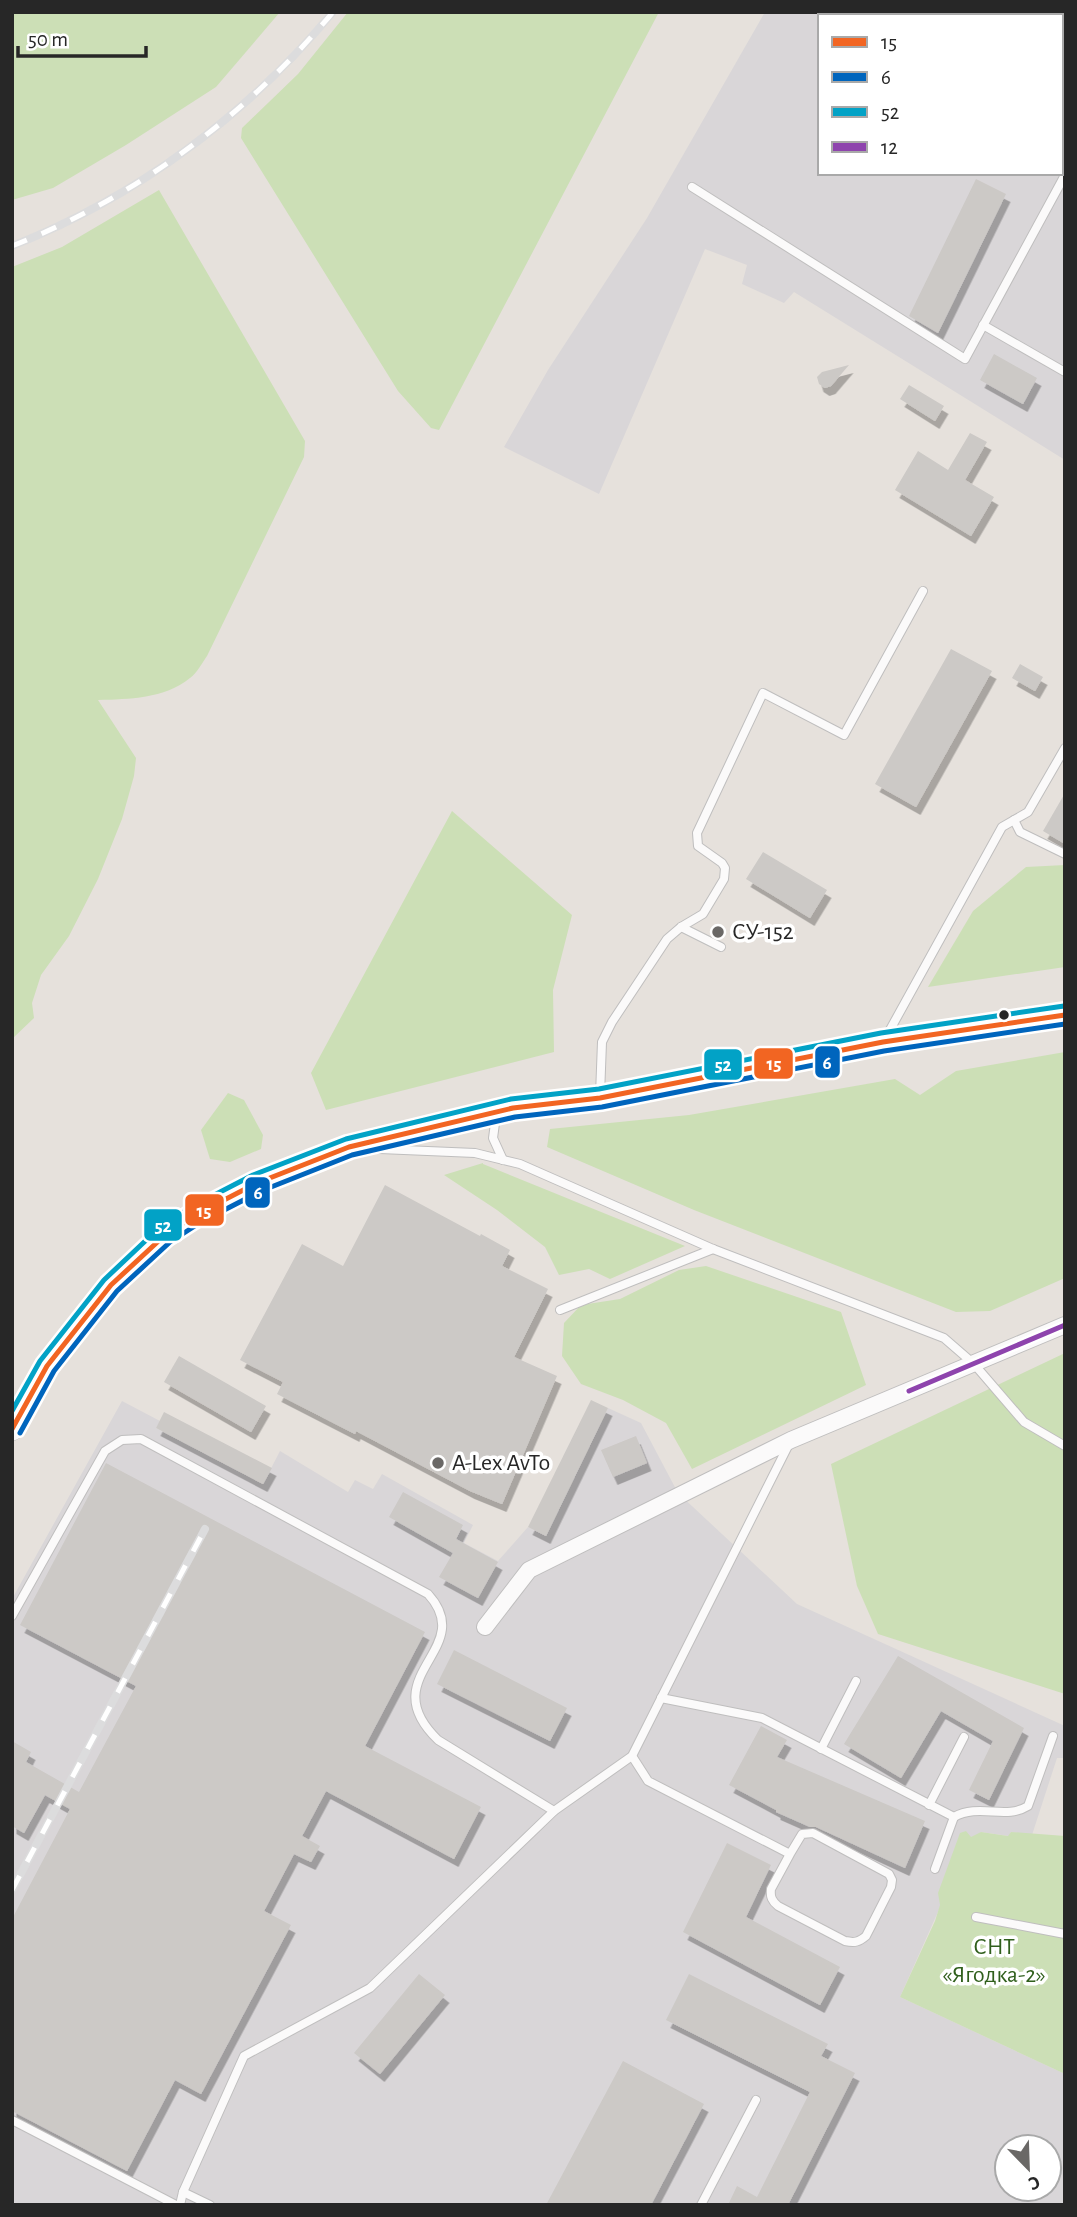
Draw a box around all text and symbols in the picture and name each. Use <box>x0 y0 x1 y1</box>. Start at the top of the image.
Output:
scale bar <box>18 14 145 58</box>
legend <box>818 14 1063 175</box>
text: 50 m <box>28 29 68 50</box>
text: 15 <box>881 32 897 53</box>
text: 6 <box>881 67 891 88</box>
text: 52 <box>881 102 899 123</box>
text: 12 <box>881 137 898 158</box>
place label: СУ-152 <box>732 920 794 944</box>
marker: СУ-152 <box>710 924 726 940</box>
unlabelled marker <box>997 1008 1011 1022</box>
line badge: 6 <box>814 1045 841 1079</box>
line badge: 15 <box>753 1047 794 1080</box>
line badge: 52 <box>703 1048 743 1081</box>
text: 6 <box>822 1054 832 1073</box>
text: 15 <box>766 1055 782 1074</box>
text: 52 <box>714 1056 732 1075</box>
line badge: 6 <box>244 1176 271 1209</box>
text: 6 <box>253 1184 263 1203</box>
line badge: 15 <box>184 1193 225 1227</box>
text: 15 <box>196 1202 212 1221</box>
line badge: 52 <box>143 1208 183 1242</box>
text: 52 <box>154 1217 172 1236</box>
place label: A-Lex AvTo <box>452 1451 550 1475</box>
marker: A-Lex AvTo <box>430 1455 446 1471</box>
park label: СНТ «Ягодка-2» <box>942 1935 1046 1987</box>
north arrow <box>993 2133 1063 2203</box>
text: С <box>1026 2171 1043 2193</box>

